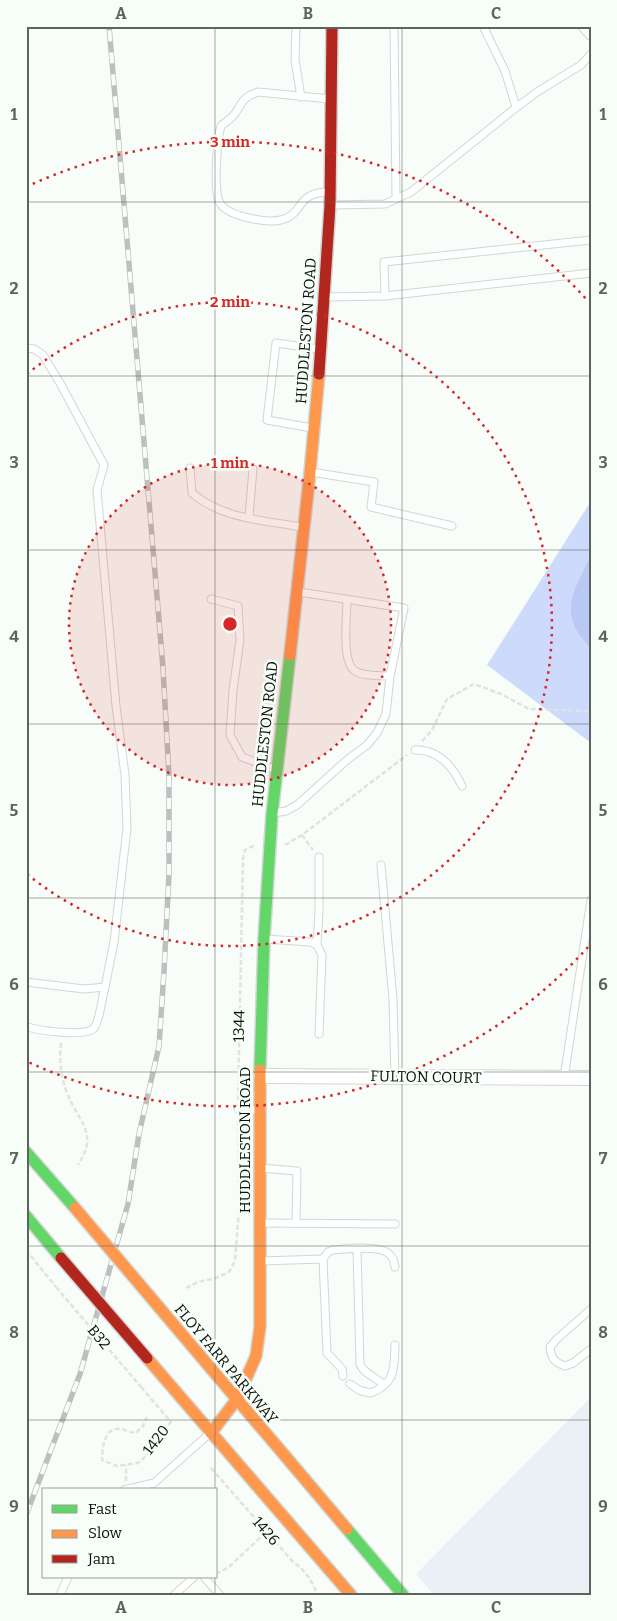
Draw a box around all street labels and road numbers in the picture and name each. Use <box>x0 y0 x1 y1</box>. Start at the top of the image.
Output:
street label: HUDDLESTON ROAD <box>292 257 320 405</box>
street label: HUDDLESTON ROAD <box>248 660 282 808</box>
street label: 1344 <box>230 1009 248 1042</box>
street label: HUDDLESTON ROAD <box>236 1067 254 1213</box>
street label: FULTON COURT <box>370 1067 482 1087</box>
street label: FLOY FARR PARKWAY <box>171 1300 282 1428</box>
street label: B32 <box>84 1321 114 1353</box>
street label: 1420 <box>139 1422 173 1458</box>
street label: 1426 <box>249 1513 283 1549</box>

